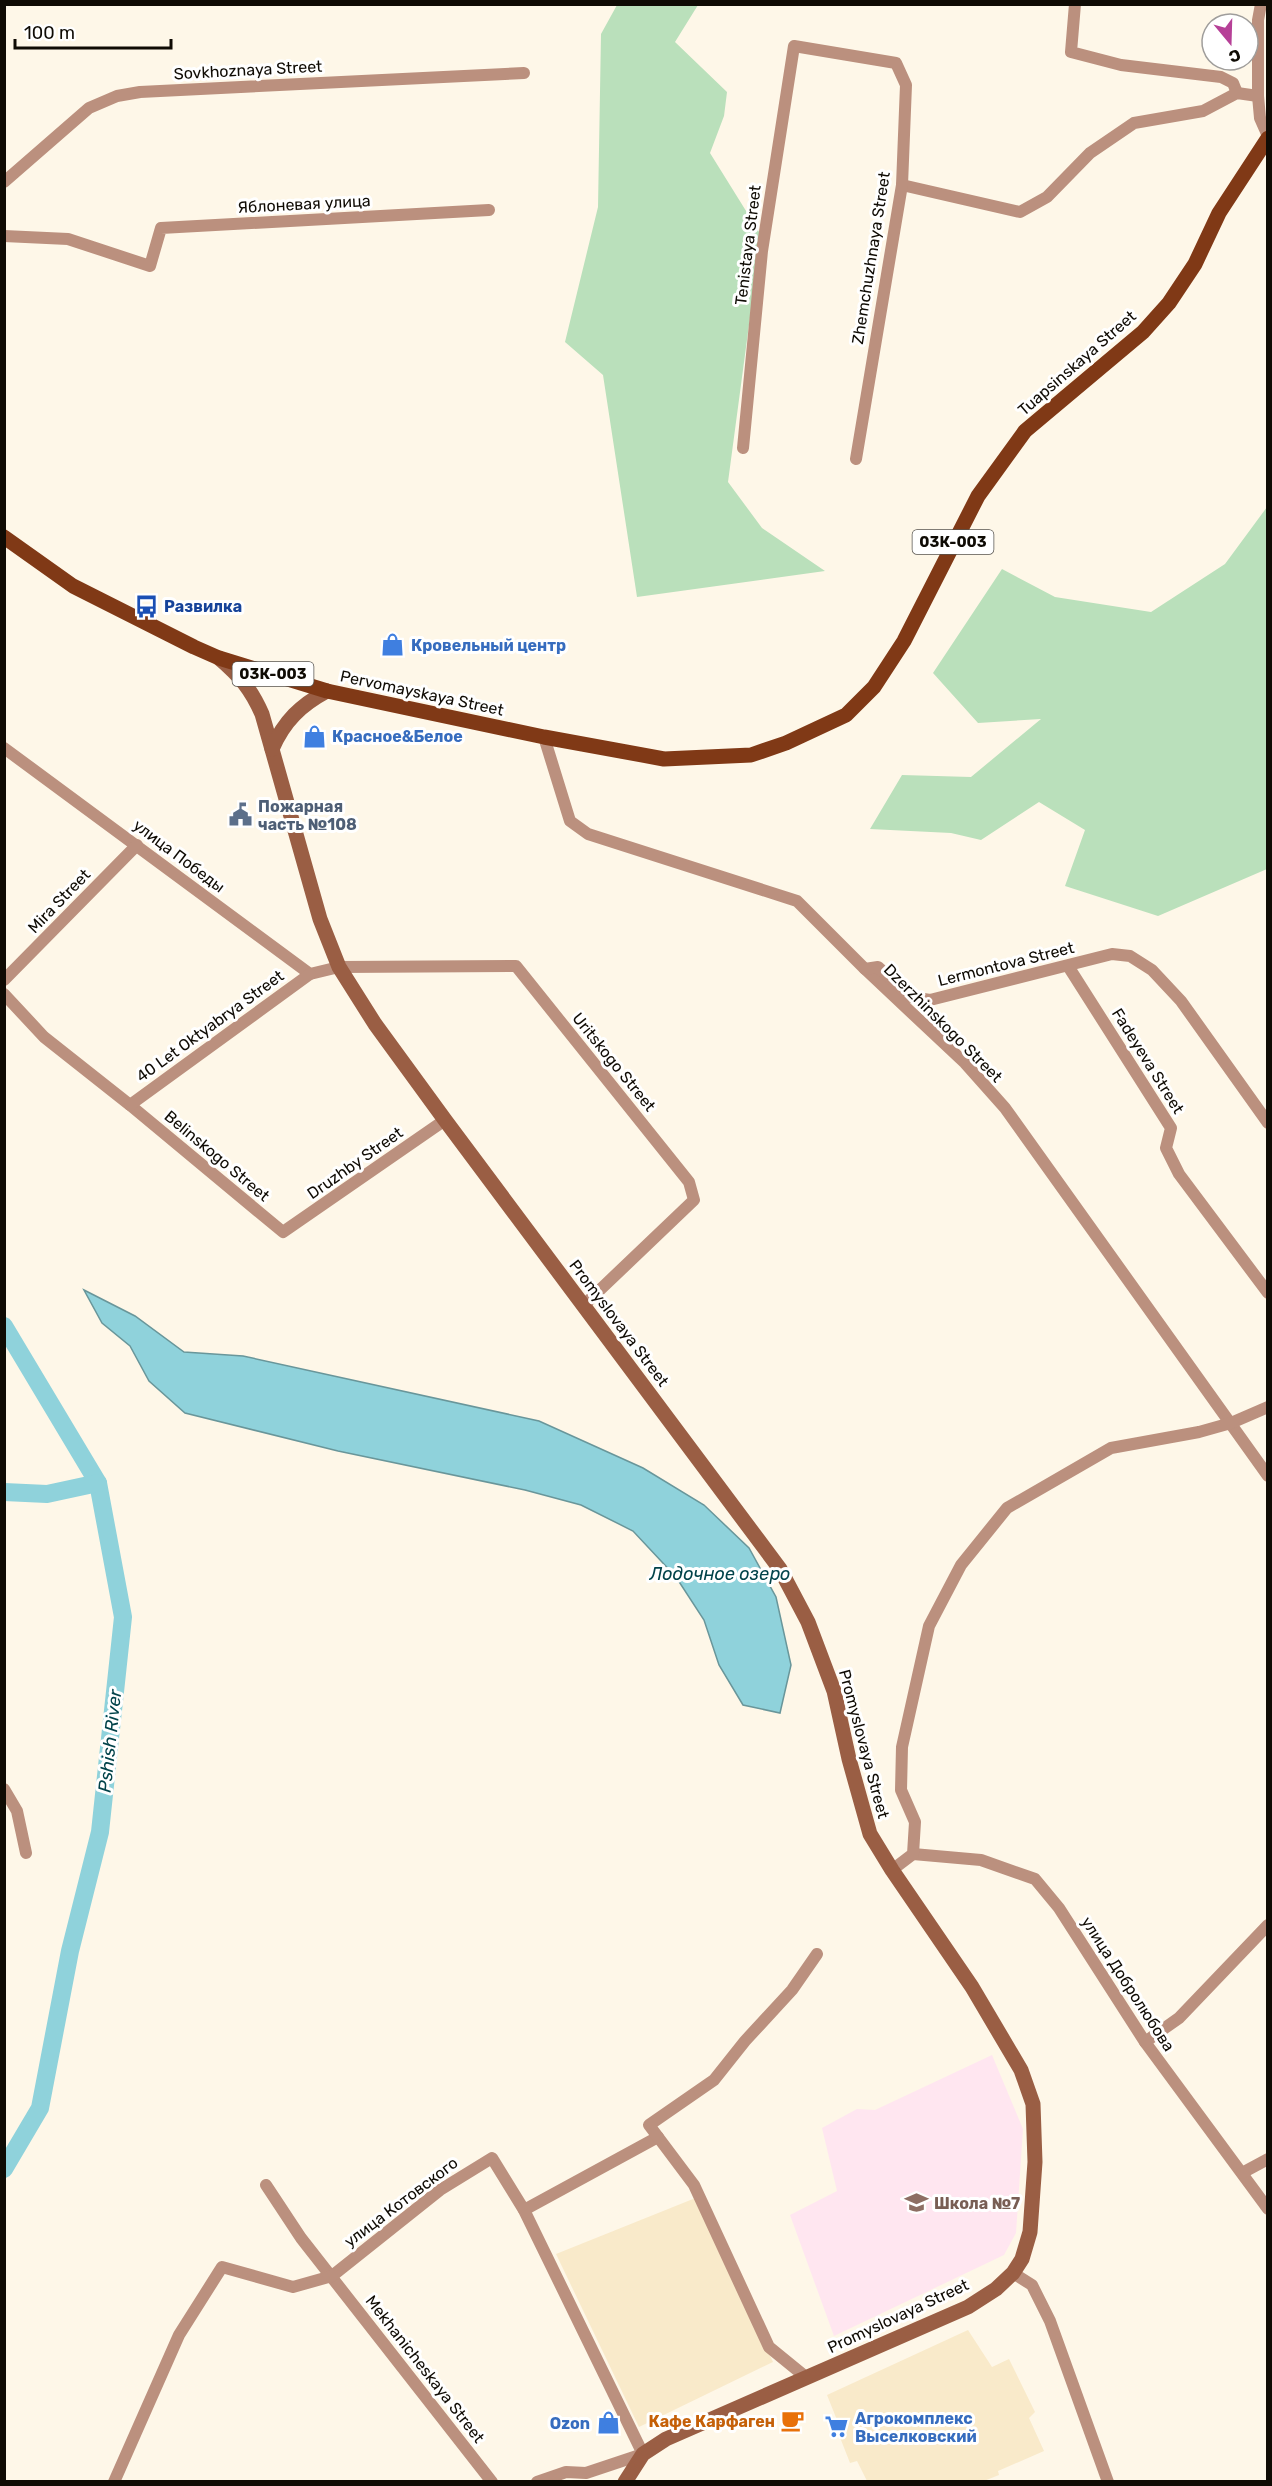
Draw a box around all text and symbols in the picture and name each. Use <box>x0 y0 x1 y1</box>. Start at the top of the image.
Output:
scale bar <box>15 12 171 50</box>
north arrow <box>1200 12 1260 72</box>
text: 100 m <box>24 22 75 44</box>
text: С <box>1226 45 1243 67</box>
street label: Sovkhoznaya Street <box>173 57 323 83</box>
street label: Zhemchuzhnaya Street <box>848 170 894 346</box>
street label: Tenistaya Street <box>731 184 765 306</box>
street label: Яблоневая улица <box>237 191 371 217</box>
street label: Tuapsinskaya Street <box>1014 307 1140 419</box>
road number: 03К-003 <box>912 530 994 554</box>
bus stop icon: Развилка <box>133 593 159 619</box>
place label: Развилка <box>164 597 242 616</box>
shop icon: Кровельный центр <box>380 632 406 658</box>
place label: Кровельный центр <box>411 636 566 655</box>
road number: 03К-003 <box>232 662 314 686</box>
street label: Pervomayskaya Street <box>338 666 506 720</box>
shop icon: Красное&Белое <box>301 723 327 749</box>
place label: Красное&Белое <box>332 727 463 746</box>
place label: Пожарная часть №108 <box>258 797 357 834</box>
public building icon: Пожарная часть №108 <box>227 802 253 828</box>
street label: улица Победы <box>129 815 229 897</box>
street label: Mira Street <box>24 865 94 937</box>
street label: Lermontova Street <box>936 938 1076 990</box>
street label: Dzerzhinskogo Street <box>880 960 1006 1086</box>
street label: 40 Let Oktyabrya Street <box>133 966 287 1086</box>
street label: Fadeyeva Street <box>1108 1005 1188 1117</box>
street label: Uritskogo Street <box>568 1009 660 1115</box>
street label: Belinskogo Street <box>161 1107 273 1205</box>
street label: Druzhby Street <box>304 1123 406 1203</box>
street label: Promyslovaya Street <box>565 1256 673 1390</box>
water label: Лодочное озеро <box>649 1563 790 1585</box>
street label: Promyslovaya Street <box>835 1667 893 1821</box>
water label: Pshish River <box>94 1687 126 1794</box>
street label: улица Добролюбова <box>1077 1913 1179 2055</box>
street label: улица Котовского <box>340 2153 462 2251</box>
school or university icon: Школа №7 <box>903 2190 929 2216</box>
place label: Школа №7 <box>934 2194 1020 2213</box>
street label: Promyslovaya Street <box>824 2275 972 2357</box>
street label: Mekhanicheskaya Street <box>361 2291 489 2447</box>
cafe icon: Кафе Карфаген <box>780 2408 806 2434</box>
place label: Агрокомплекс Выселковский <box>855 2409 977 2446</box>
shop icon: Ozon <box>595 2410 621 2436</box>
place label: Кафе Карфаген <box>648 2412 775 2431</box>
place label: Ozon <box>550 2414 590 2433</box>
supermarket icon: Агрокомплекс Выселковский <box>824 2414 850 2440</box>

